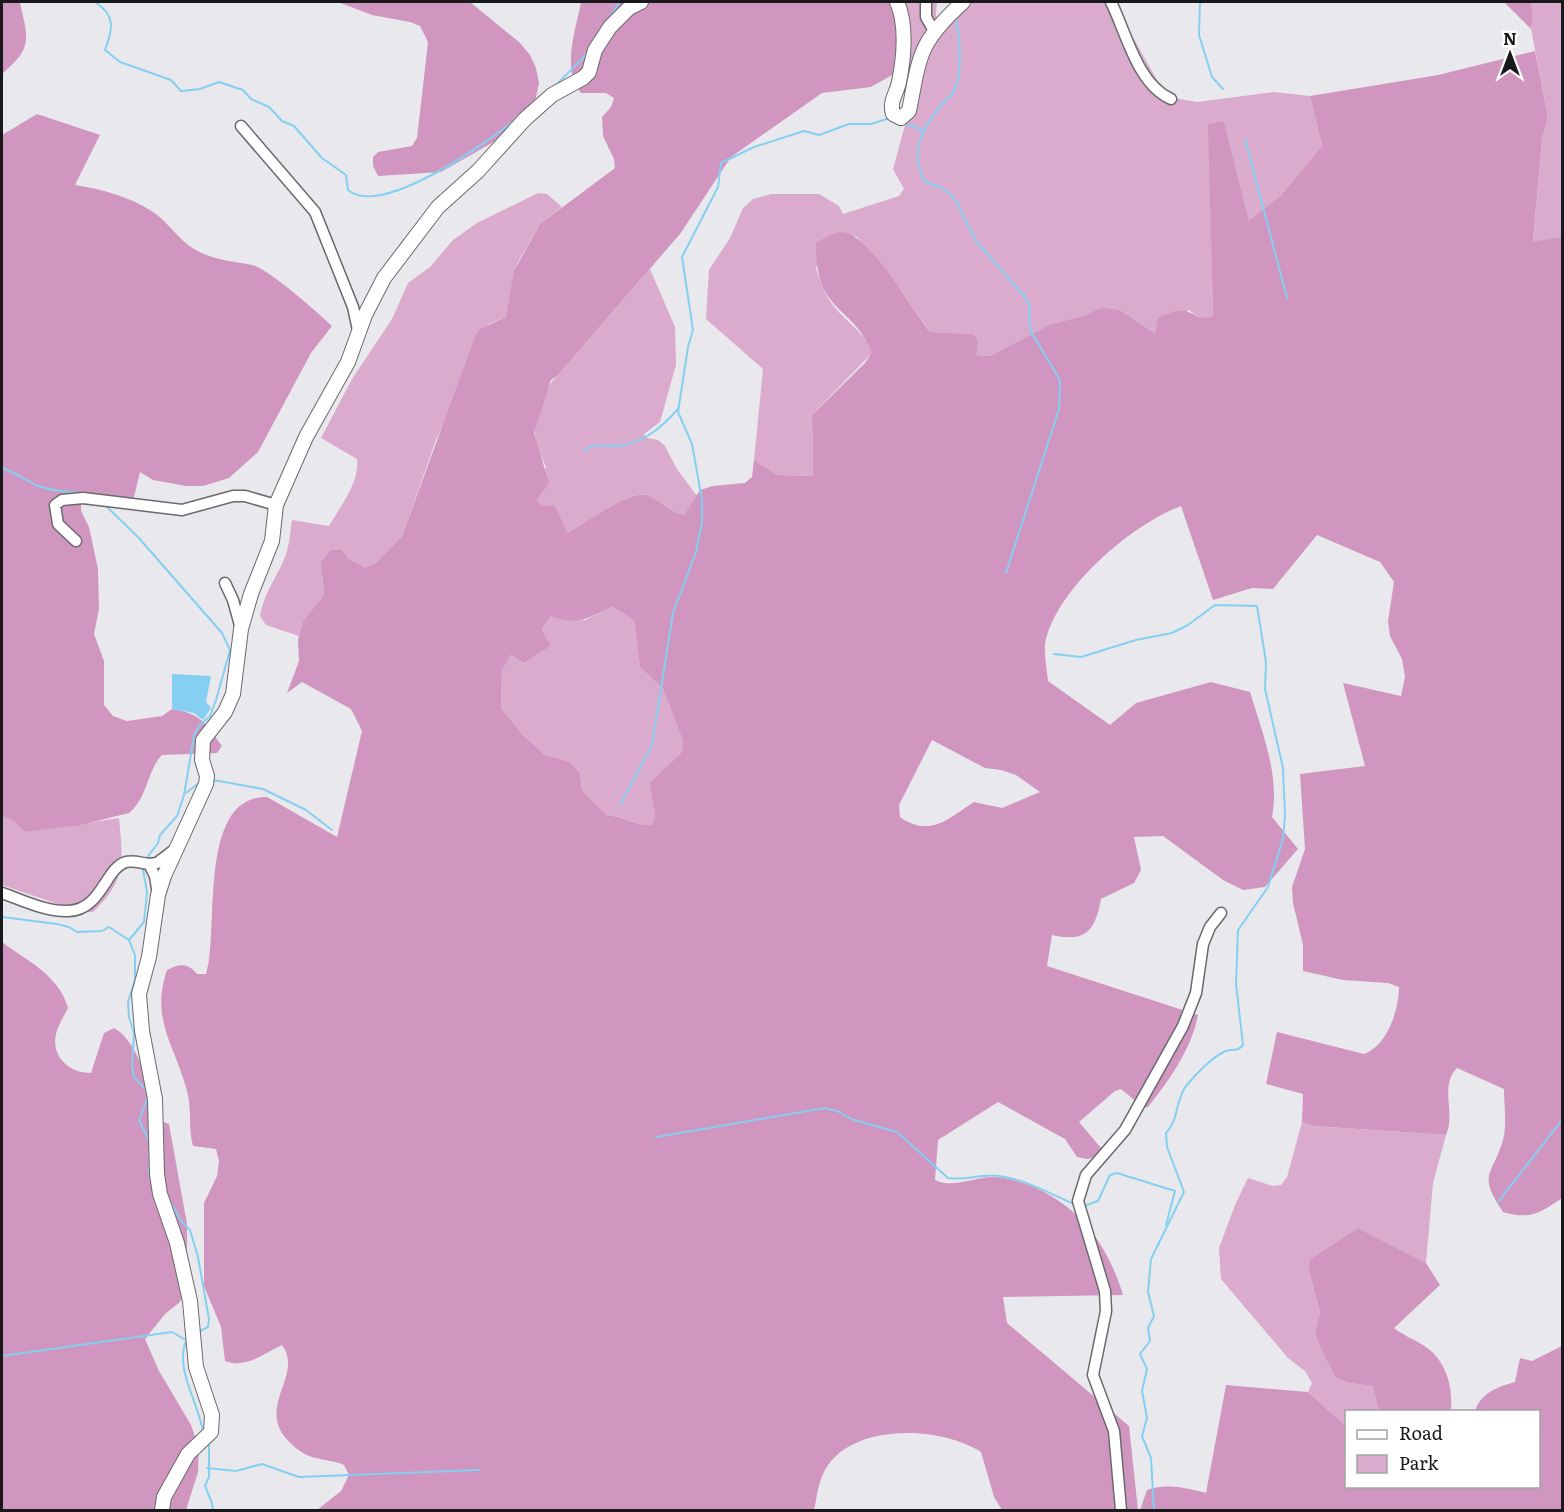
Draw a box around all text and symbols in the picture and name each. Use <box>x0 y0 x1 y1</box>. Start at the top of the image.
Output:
north arrow <box>1480 24 1540 84</box>
text: N <box>1503 26 1517 50</box>
legend <box>1345 1410 1540 1488</box>
text: Road <box>1399 1419 1443 1446</box>
text: Park <box>1399 1449 1440 1476</box>

